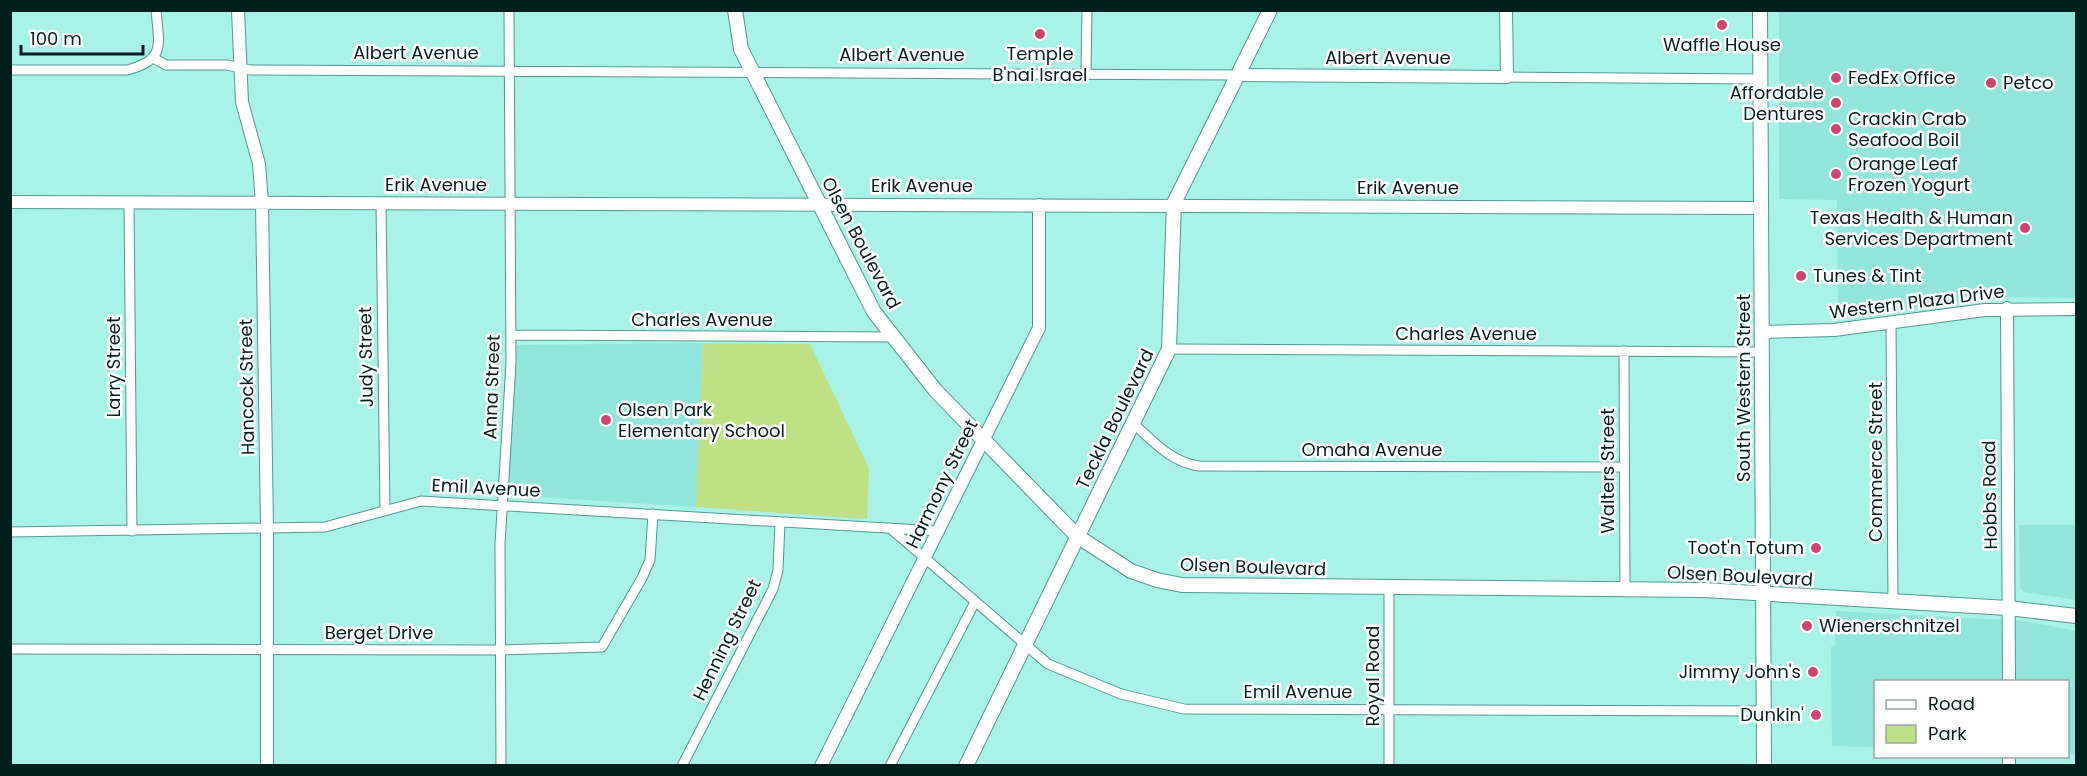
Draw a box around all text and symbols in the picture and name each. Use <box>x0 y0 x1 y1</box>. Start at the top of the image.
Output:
scale bar <box>21 18 142 56</box>
marker: Waffle House <box>1715 18 1729 32</box>
text: 100 m <box>30 26 82 51</box>
marker: Temple B'nai Israel <box>1033 27 1047 41</box>
place label: Waffle House <box>1663 32 1781 57</box>
street label: Albert Avenue <box>353 40 479 65</box>
place label: Temple B'nai Israel <box>992 41 1088 87</box>
street label: Albert Avenue <box>839 42 965 67</box>
street label: Albert Avenue <box>1325 45 1451 70</box>
place label: FedEx Office <box>1848 65 1956 90</box>
place label: Petco <box>2003 70 2054 95</box>
marker: FedEx Office <box>1829 71 1843 85</box>
marker: Petco <box>1984 76 1998 90</box>
place label: Affordable Dentures <box>1730 80 1824 126</box>
marker: Affordable Dentures <box>1829 96 1843 110</box>
place label: Crackin Crab Seafood Boil <box>1848 106 1967 152</box>
marker: Crackin Crab Seafood Boil <box>1829 122 1843 136</box>
place label: Orange Leaf Frozen Yogurt <box>1848 151 1970 197</box>
marker: Orange Leaf Frozen Yogurt <box>1829 167 1843 181</box>
street label: Erik Avenue <box>385 172 487 197</box>
street label: Olsen Boulevard <box>816 172 907 313</box>
street label: Erik Avenue <box>871 173 973 198</box>
street label: Erik Avenue <box>1357 175 1459 200</box>
place label: Texas Health & Human Services Department <box>1810 205 2013 251</box>
marker: Texas Health & Human Services Department <box>2018 221 2032 235</box>
place label: Tunes & Tint <box>1813 263 1922 288</box>
marker: Tunes & Tint <box>1794 269 1808 283</box>
street label: Western Plaza Drive <box>1828 278 2006 325</box>
street label: South Western Street <box>1731 294 1756 482</box>
street label: Judy Street <box>352 306 379 408</box>
street label: Charles Avenue <box>631 307 773 332</box>
street label: Larry Street <box>101 316 126 418</box>
street label: Hancock Street <box>233 319 260 455</box>
street label: Charles Avenue <box>1395 321 1537 346</box>
street label: Anna Street <box>477 334 506 440</box>
street label: Teckla Boulevard <box>1070 344 1159 493</box>
street label: Commerce Street <box>1863 382 1888 542</box>
place label: Olsen Park Elementary School <box>618 397 785 443</box>
street label: Walters Street <box>1595 408 1620 534</box>
marker: Olsen Park Elementary School <box>599 413 613 427</box>
street label: Harmony Street <box>900 415 984 552</box>
street label: Omaha Avenue <box>1302 437 1442 462</box>
street label: Hobbs Road <box>1976 440 2003 550</box>
street label: Emil Avenue <box>431 472 541 503</box>
place label: Toot'n Totum <box>1688 535 1804 560</box>
marker: Toot'n Totum <box>1809 541 1823 555</box>
street label: Olsen Boulevard <box>1179 551 1327 582</box>
street label: Olsen Boulevard <box>1666 559 1814 592</box>
street label: Henning Street <box>686 575 767 705</box>
place label: Wienerschnitzel <box>1819 613 1960 638</box>
marker: Wienerschnitzel <box>1800 619 1814 633</box>
street label: Berget Drive <box>325 620 433 645</box>
street label: Royal Road <box>1360 626 1385 726</box>
place label: Jimmy John's <box>1679 659 1801 684</box>
marker: Jimmy John's <box>1806 665 1820 679</box>
street label: Emil Avenue <box>1243 679 1353 704</box>
legend <box>1874 680 2069 758</box>
text: Road <box>1928 691 1975 716</box>
place label: Dunkin' <box>1740 702 1804 727</box>
marker: Dunkin' <box>1809 708 1823 722</box>
text: Park <box>1928 721 1967 746</box>

